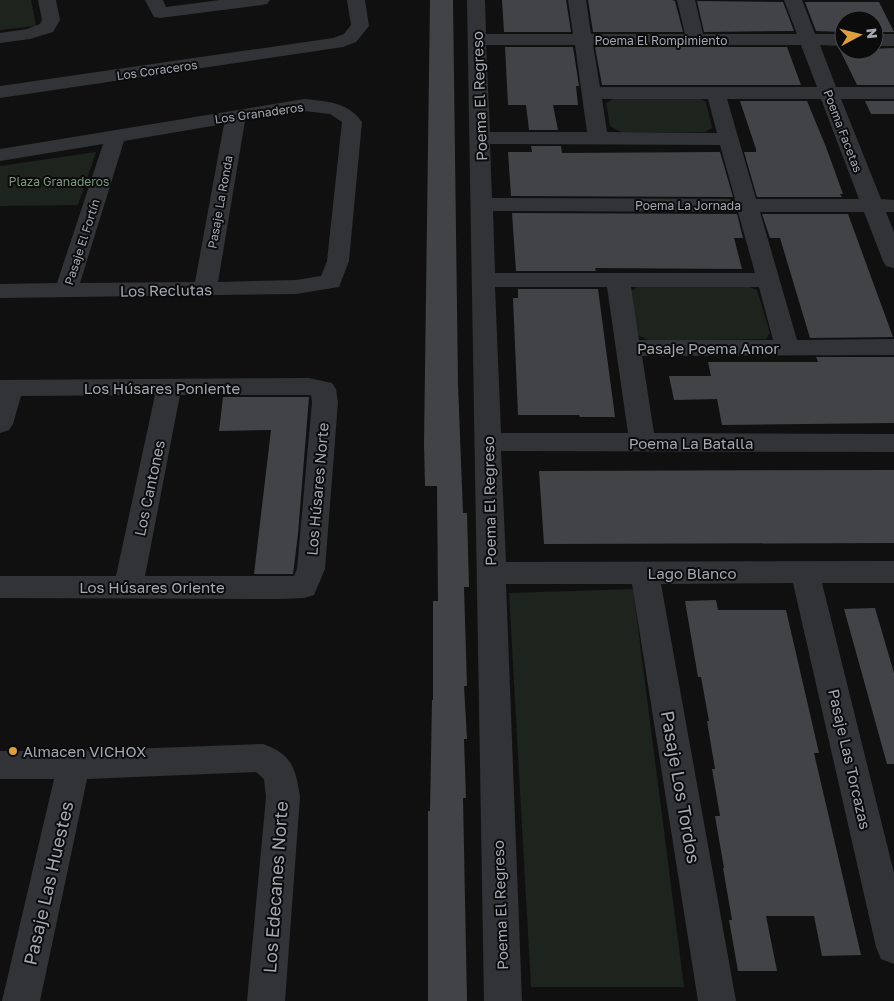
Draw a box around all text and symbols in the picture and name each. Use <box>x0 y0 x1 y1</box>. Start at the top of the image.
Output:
north arrow <box>834 10 884 60</box>
text: N <box>863 27 881 40</box>
street label: Poema El Regreso <box>468 31 490 161</box>
street label: Poema El Rompimiento <box>595 33 727 48</box>
street label: Los Coraceros <box>116 57 198 83</box>
street label: Poema Facetas <box>820 88 866 174</box>
street label: Los Granaderos <box>214 99 304 127</box>
street label: Pasaje La Ronda <box>204 154 236 250</box>
park label: Plaza Granaderos <box>9 174 109 189</box>
street label: Pasaje El Fortín <box>61 197 103 287</box>
street label: Poema La Jornada <box>635 198 741 213</box>
street label: Los Reclutas <box>120 280 212 300</box>
street label: Pasaje Poema Amor <box>637 339 779 357</box>
street label: Los Húsares Poniente <box>84 379 241 397</box>
street label: Los Húsares Norte <box>302 421 332 556</box>
street label: Poema La Batalla <box>629 434 753 452</box>
street label: Poema El Regreso <box>479 436 499 566</box>
street label: Los Cantones <box>130 438 168 538</box>
street label: Lago Blanco <box>648 564 736 582</box>
street label: Los Húsares Oriente <box>79 578 225 596</box>
street label: Pasaje Las Torcazas <box>825 687 875 831</box>
street label: Pasaje Los Tordos <box>657 709 705 865</box>
place label: Almacen VICHOX <box>23 742 146 760</box>
marker: Almacen VICHOX <box>7 745 19 757</box>
street label: Pasaje Las Huestes <box>18 799 78 967</box>
street label: Los Edecanes Norte <box>258 800 292 974</box>
street label: Poema El Regreso <box>489 840 511 970</box>

